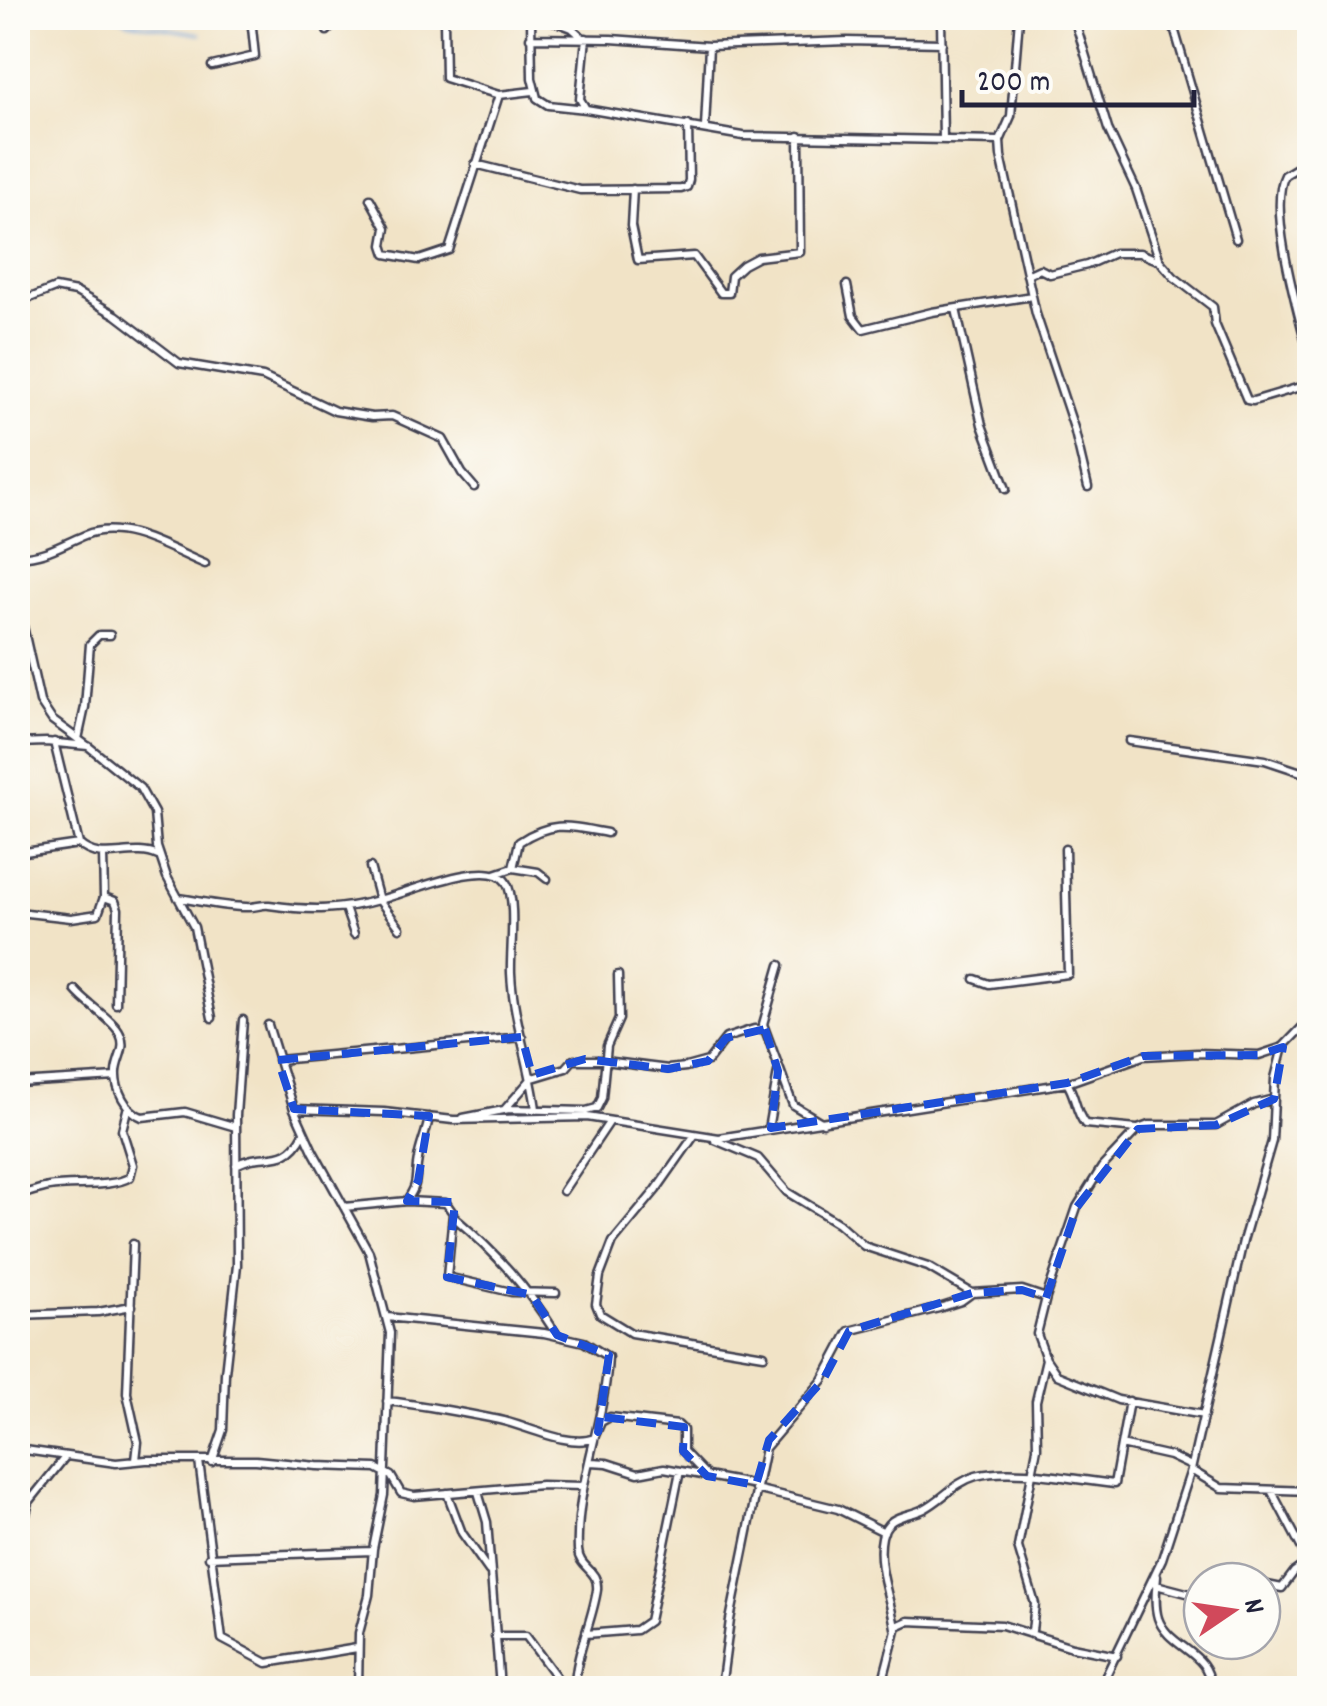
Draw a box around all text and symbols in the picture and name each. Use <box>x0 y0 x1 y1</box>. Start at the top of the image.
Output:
scale bar <box>962 45 1194 107</box>
text: 200 m <box>977 63 1050 106</box>
north arrow <box>1182 1561 1282 1661</box>
text: N <box>1230 1595 1273 1618</box>

